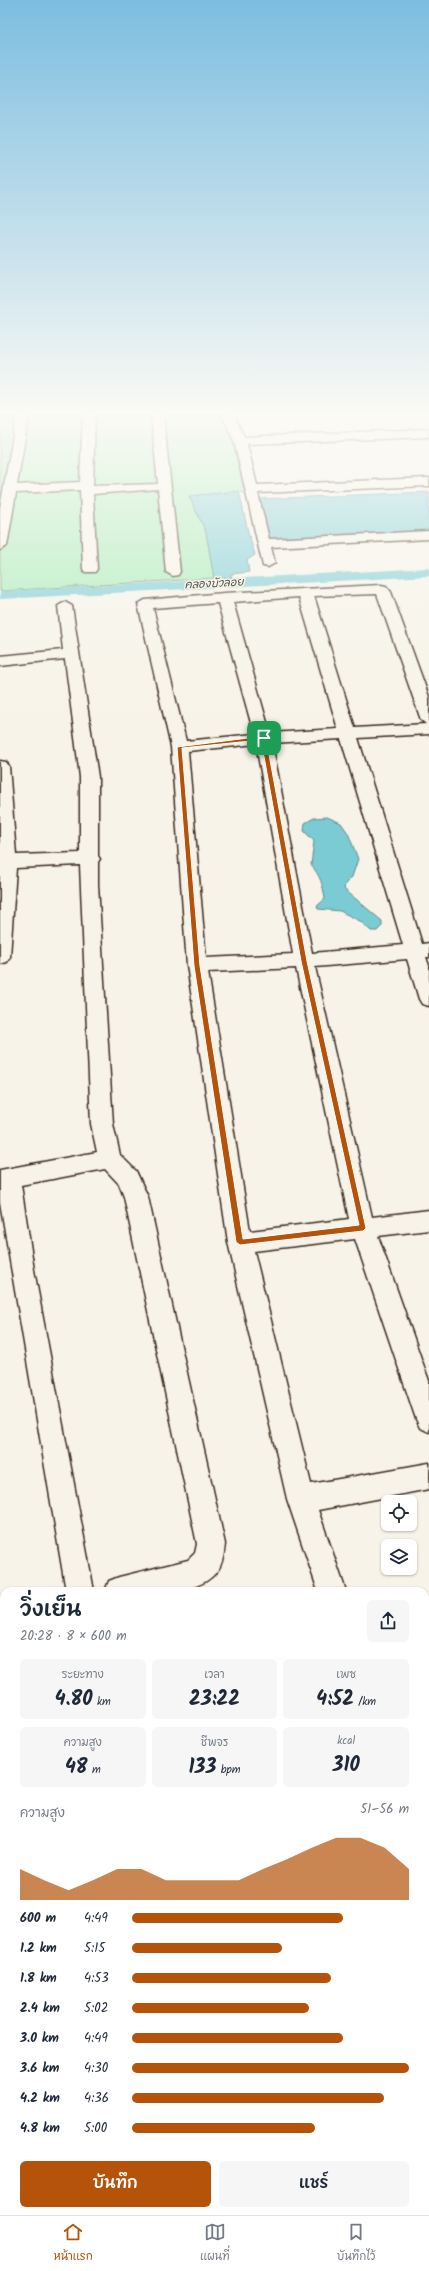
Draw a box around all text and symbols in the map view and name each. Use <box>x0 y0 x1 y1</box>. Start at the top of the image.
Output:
water label: คลองบัวลอย <box>184 573 246 595</box>
pin <box>247 721 281 755</box>
icon: arrive <box>253 727 275 749</box>
map controls <box>381 1495 417 1575</box>
button: locate <box>381 1495 417 1531</box>
button: layers <box>381 1539 417 1575</box>
text: วิ่งเย็น <box>20 1593 82 1628</box>
button: share <box>367 1600 409 1642</box>
text: 20:28 · 8 × 600 m <box>20 1626 127 1647</box>
text: ระยะทาง <box>62 1666 104 1684</box>
text: เวลา <box>204 1666 225 1684</box>
text: เพซ <box>336 1666 356 1684</box>
text: 4.80 <box>55 1684 93 1716</box>
text: 23:22 <box>189 1684 240 1716</box>
text: 4:52 <box>316 1684 354 1716</box>
text: km <box>93 1693 111 1711</box>
text: /km <box>354 1693 376 1711</box>
text: kcal <box>337 1732 355 1750</box>
text: ความสูง <box>64 1734 102 1752</box>
text: ชีพจร <box>201 1734 228 1752</box>
text: 310 <box>333 1750 360 1782</box>
text: 48 <box>65 1752 88 1784</box>
text: 133 <box>188 1752 216 1784</box>
text: m <box>88 1761 101 1779</box>
text: bpm <box>216 1761 241 1779</box>
text: 51–56 m <box>360 1799 409 1820</box>
text: ความสูง <box>20 1803 65 1824</box>
text: 600 m <box>20 1908 56 1929</box>
text: 4:49 <box>84 1908 108 1929</box>
text: 1.2 km <box>20 1938 57 1959</box>
text: 5:15 <box>84 1938 105 1959</box>
text: 1.8 km <box>20 1968 57 1989</box>
text: 4:53 <box>84 1968 109 1989</box>
text: 2.4 km <box>20 1998 60 2019</box>
text: 5:02 <box>84 1998 108 2019</box>
text: 3.0 km <box>20 2028 59 2049</box>
text: 4:49 <box>84 2028 108 2049</box>
text: 3.6 km <box>20 2058 59 2079</box>
text: 4:30 <box>84 2058 108 2079</box>
text: 4.2 km <box>20 2088 60 2109</box>
text: 4:36 <box>84 2088 109 2109</box>
text: 4.8 km <box>20 2118 60 2139</box>
text: 5:00 <box>84 2118 107 2139</box>
button: บันทึก <box>20 2161 211 2207</box>
button: แชร์ <box>219 2161 409 2207</box>
tab: หน้าแรก <box>54 2221 93 2266</box>
tab: แผนที่ <box>200 2221 230 2266</box>
tab: บันทึกไว้ <box>337 2221 375 2266</box>

